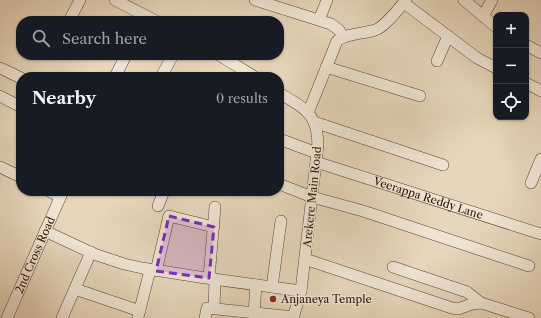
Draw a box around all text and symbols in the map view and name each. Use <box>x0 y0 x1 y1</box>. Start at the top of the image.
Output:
map controls <box>493 12 529 120</box>
button: + <box>493 12 529 48</box>
search box <box>16 16 284 60</box>
icon: search <box>30 27 52 49</box>
text: Search here <box>62 29 147 48</box>
button: − <box>493 48 529 84</box>
button: locate <box>493 84 529 120</box>
text: Nearby <box>32 88 96 108</box>
text: 0 results <box>216 90 268 106</box>
street label: Arekere Main Road <box>300 145 324 249</box>
street label: Veerappa Reddy Lane <box>371 174 485 222</box>
street label: 2nd Cross Road <box>12 214 58 295</box>
place label: Anjaneya Temple <box>280 292 372 306</box>
marker: Anjaneya Temple <box>268 294 278 304</box>

